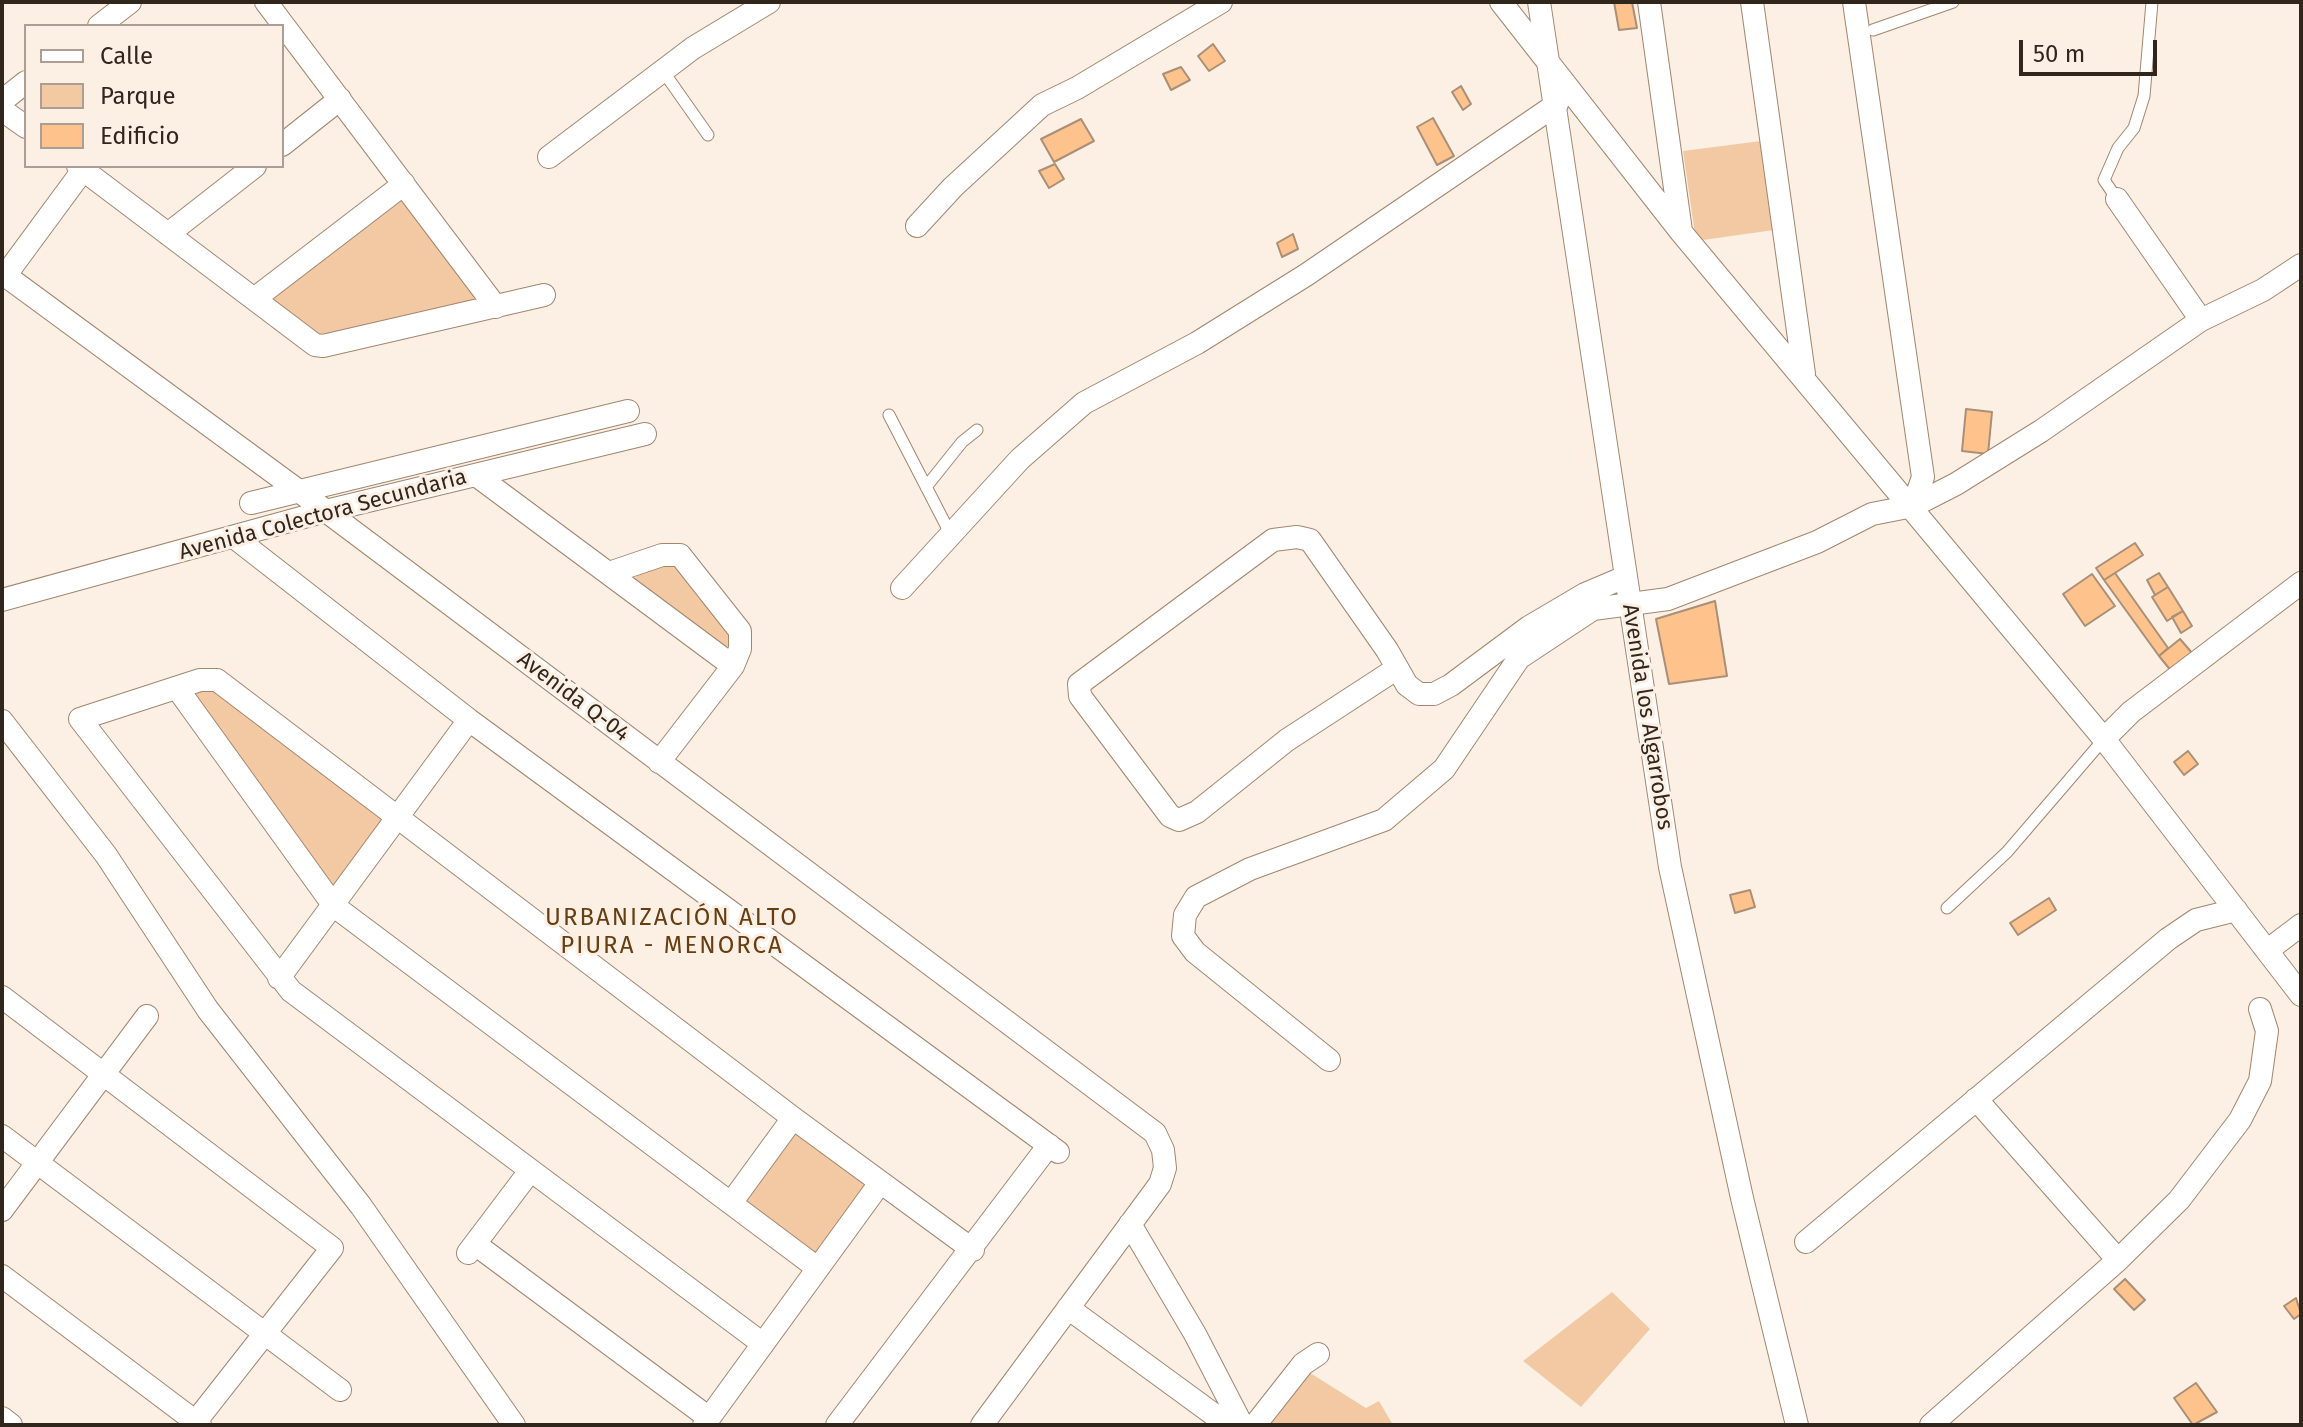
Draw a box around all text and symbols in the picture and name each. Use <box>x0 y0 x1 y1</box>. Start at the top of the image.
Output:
legend <box>24 24 284 168</box>
scale bar <box>2023 24 2161 74</box>
text: 50 m <box>2033 40 2085 68</box>
text: Calle <box>100 42 153 70</box>
text: Parque <box>100 82 176 110</box>
text: Edificio <box>100 122 180 150</box>
street label: Avenida Colectora Secundaria <box>176 464 470 566</box>
street label: Avenida los Algarrobos <box>1616 602 1678 832</box>
street label: Avenida Q-04 <box>512 646 634 748</box>
district label: URBANIZACIÓN ALTO PIURA - MENORCA <box>545 904 799 960</box>

